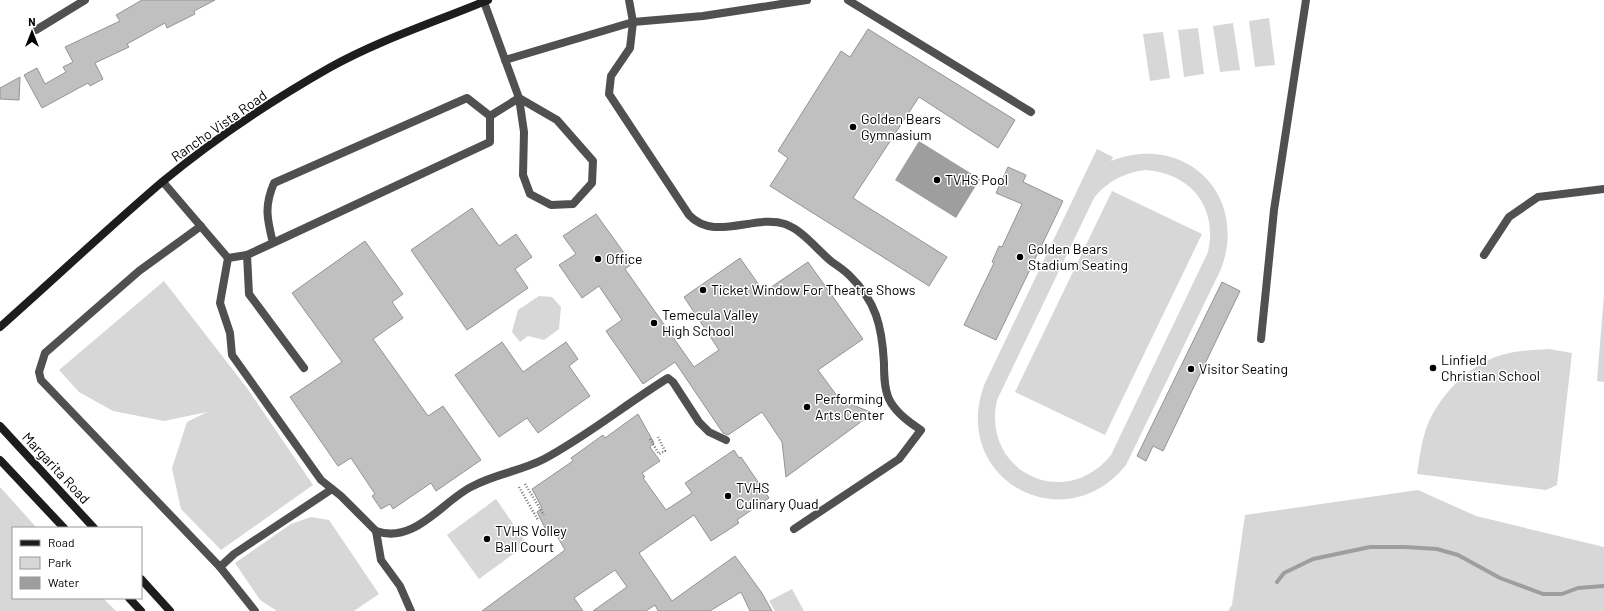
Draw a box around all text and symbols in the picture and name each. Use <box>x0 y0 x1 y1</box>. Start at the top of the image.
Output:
north arrow <box>12 12 52 52</box>
text: N <box>28 15 36 28</box>
street label: Rancho Vista Road <box>168 86 270 165</box>
place label: Golden Bears Gymnasium <box>861 110 941 143</box>
marker: Golden Bears Gymnasium <box>848 122 858 132</box>
place label: TVHS Pool <box>945 171 1008 188</box>
marker: TVHS Pool <box>932 175 942 185</box>
place label: Golden Bears Stadium Seating <box>1028 240 1128 273</box>
place label: Office <box>606 250 643 267</box>
marker: Golden Bears Stadium Seating <box>1015 252 1025 262</box>
marker: Office <box>593 254 603 264</box>
place label: Ticket Window For Theatre Shows <box>711 281 916 298</box>
marker: Ticket Window For Theatre Shows <box>698 285 708 295</box>
place label: Temecula Valley High School <box>662 306 759 339</box>
marker: Temecula Valley High School <box>649 318 659 328</box>
place label: Linfield Christian School <box>1441 351 1540 384</box>
place label: Visitor Seating <box>1199 360 1288 377</box>
marker: Linfield Christian School <box>1428 363 1438 373</box>
marker: Visitor Seating <box>1186 364 1196 374</box>
place label: Performing Arts Center <box>815 390 884 423</box>
marker: Performing Arts Center <box>802 402 812 412</box>
street label: Margarita Road <box>19 428 94 507</box>
place label: TVHS Culinary Quad <box>736 479 819 512</box>
marker: TVHS Culinary Quad <box>723 491 733 501</box>
place label: TVHS Volley Ball Court <box>495 522 567 555</box>
legend <box>12 527 142 599</box>
marker: TVHS Volley Ball Court <box>482 534 492 544</box>
text: Road <box>48 535 75 549</box>
text: Park <box>48 555 72 569</box>
text: Water <box>48 575 80 589</box>

